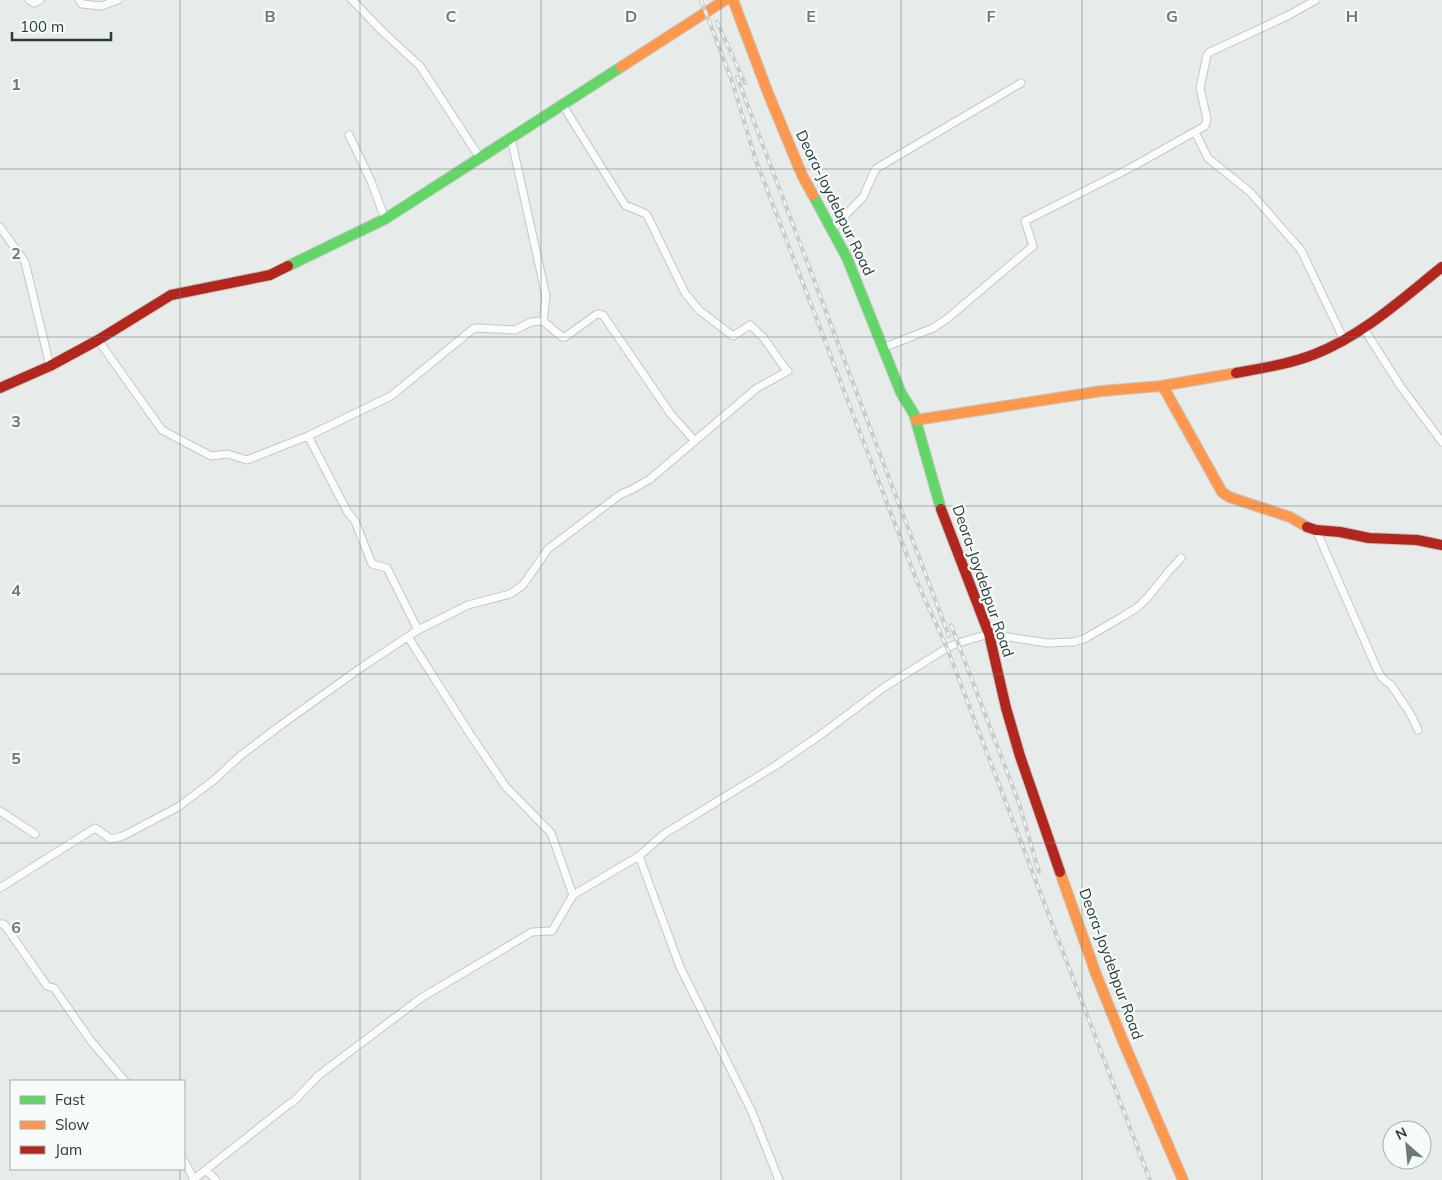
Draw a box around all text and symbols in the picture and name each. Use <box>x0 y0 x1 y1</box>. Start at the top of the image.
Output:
text: B <box>264 6 276 26</box>
text: C <box>446 6 457 26</box>
text: D <box>625 6 637 26</box>
text: E <box>806 6 816 26</box>
text: F <box>986 6 996 26</box>
text: G <box>1166 6 1178 26</box>
text: H <box>1346 6 1358 26</box>
scale bar <box>12 10 111 42</box>
text: 100 m <box>20 17 64 36</box>
text: 1 <box>11 74 21 94</box>
street label: Deora-Joydebpur Road <box>792 127 879 279</box>
text: 2 <box>11 243 21 263</box>
text: 3 <box>11 411 21 431</box>
street label: Deora-Joydebpur Road <box>949 502 1018 659</box>
text: 4 <box>11 580 21 600</box>
text: 5 <box>11 748 21 768</box>
street label: Deora-Joydebpur Road <box>1075 886 1148 1042</box>
text: 6 <box>11 917 21 937</box>
legend <box>10 1080 185 1170</box>
text: Fast <box>55 1090 85 1109</box>
text: Slow <box>55 1115 89 1134</box>
north arrow <box>1382 1120 1432 1170</box>
text: N <box>1392 1123 1410 1144</box>
text: Jam <box>55 1140 82 1159</box>

